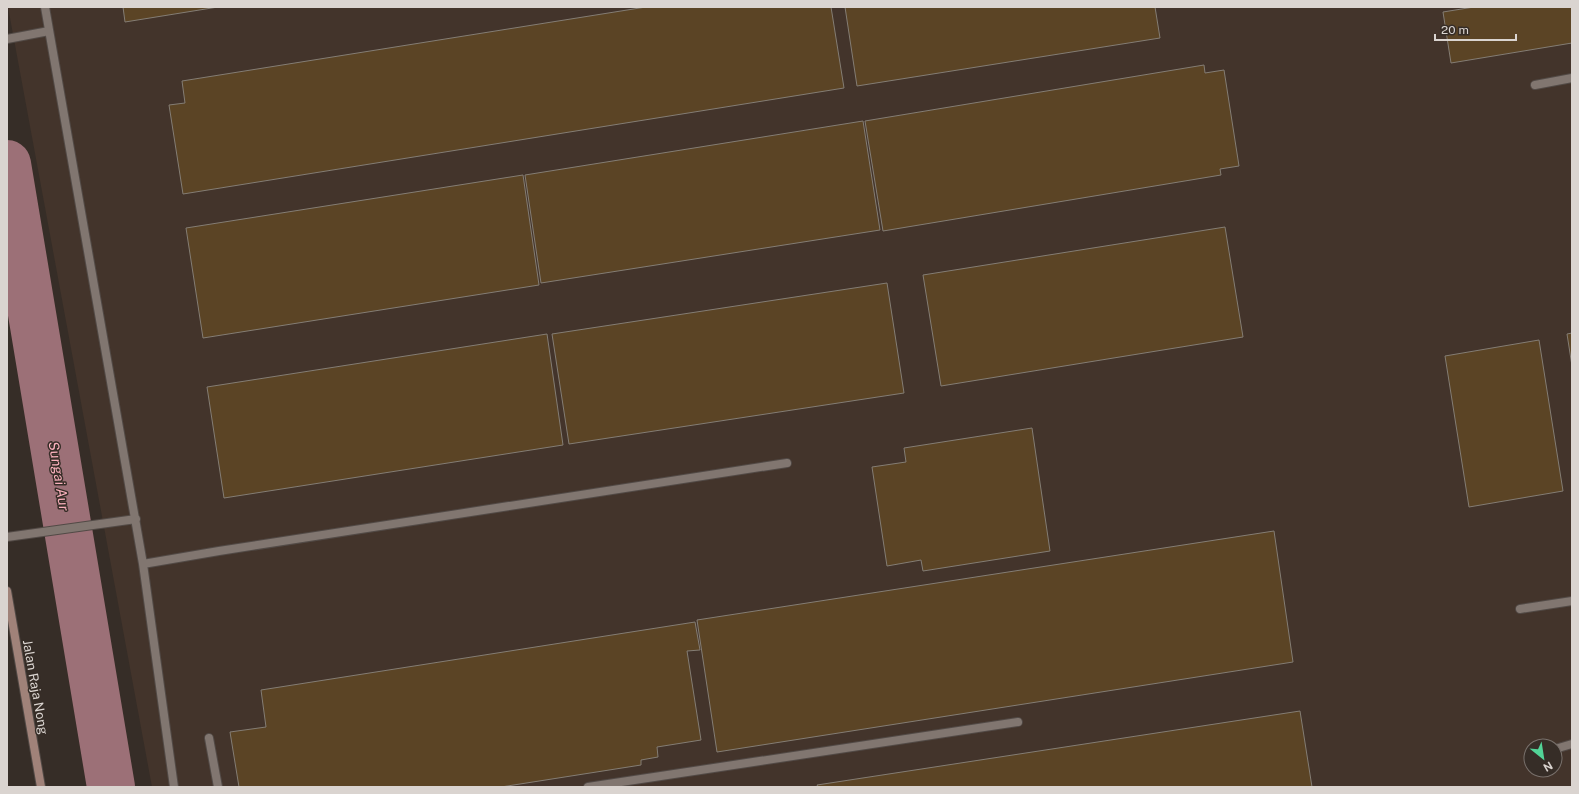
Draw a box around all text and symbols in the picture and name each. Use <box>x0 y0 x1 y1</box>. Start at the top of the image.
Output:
scale bar <box>1435 16 1516 42</box>
text: 20 m <box>1441 23 1469 37</box>
water label: Sungai Aur <box>46 440 72 513</box>
street label: Jalan Raja Nong <box>20 638 51 736</box>
north arrow <box>1523 738 1563 778</box>
text: N <box>1541 759 1555 774</box>

